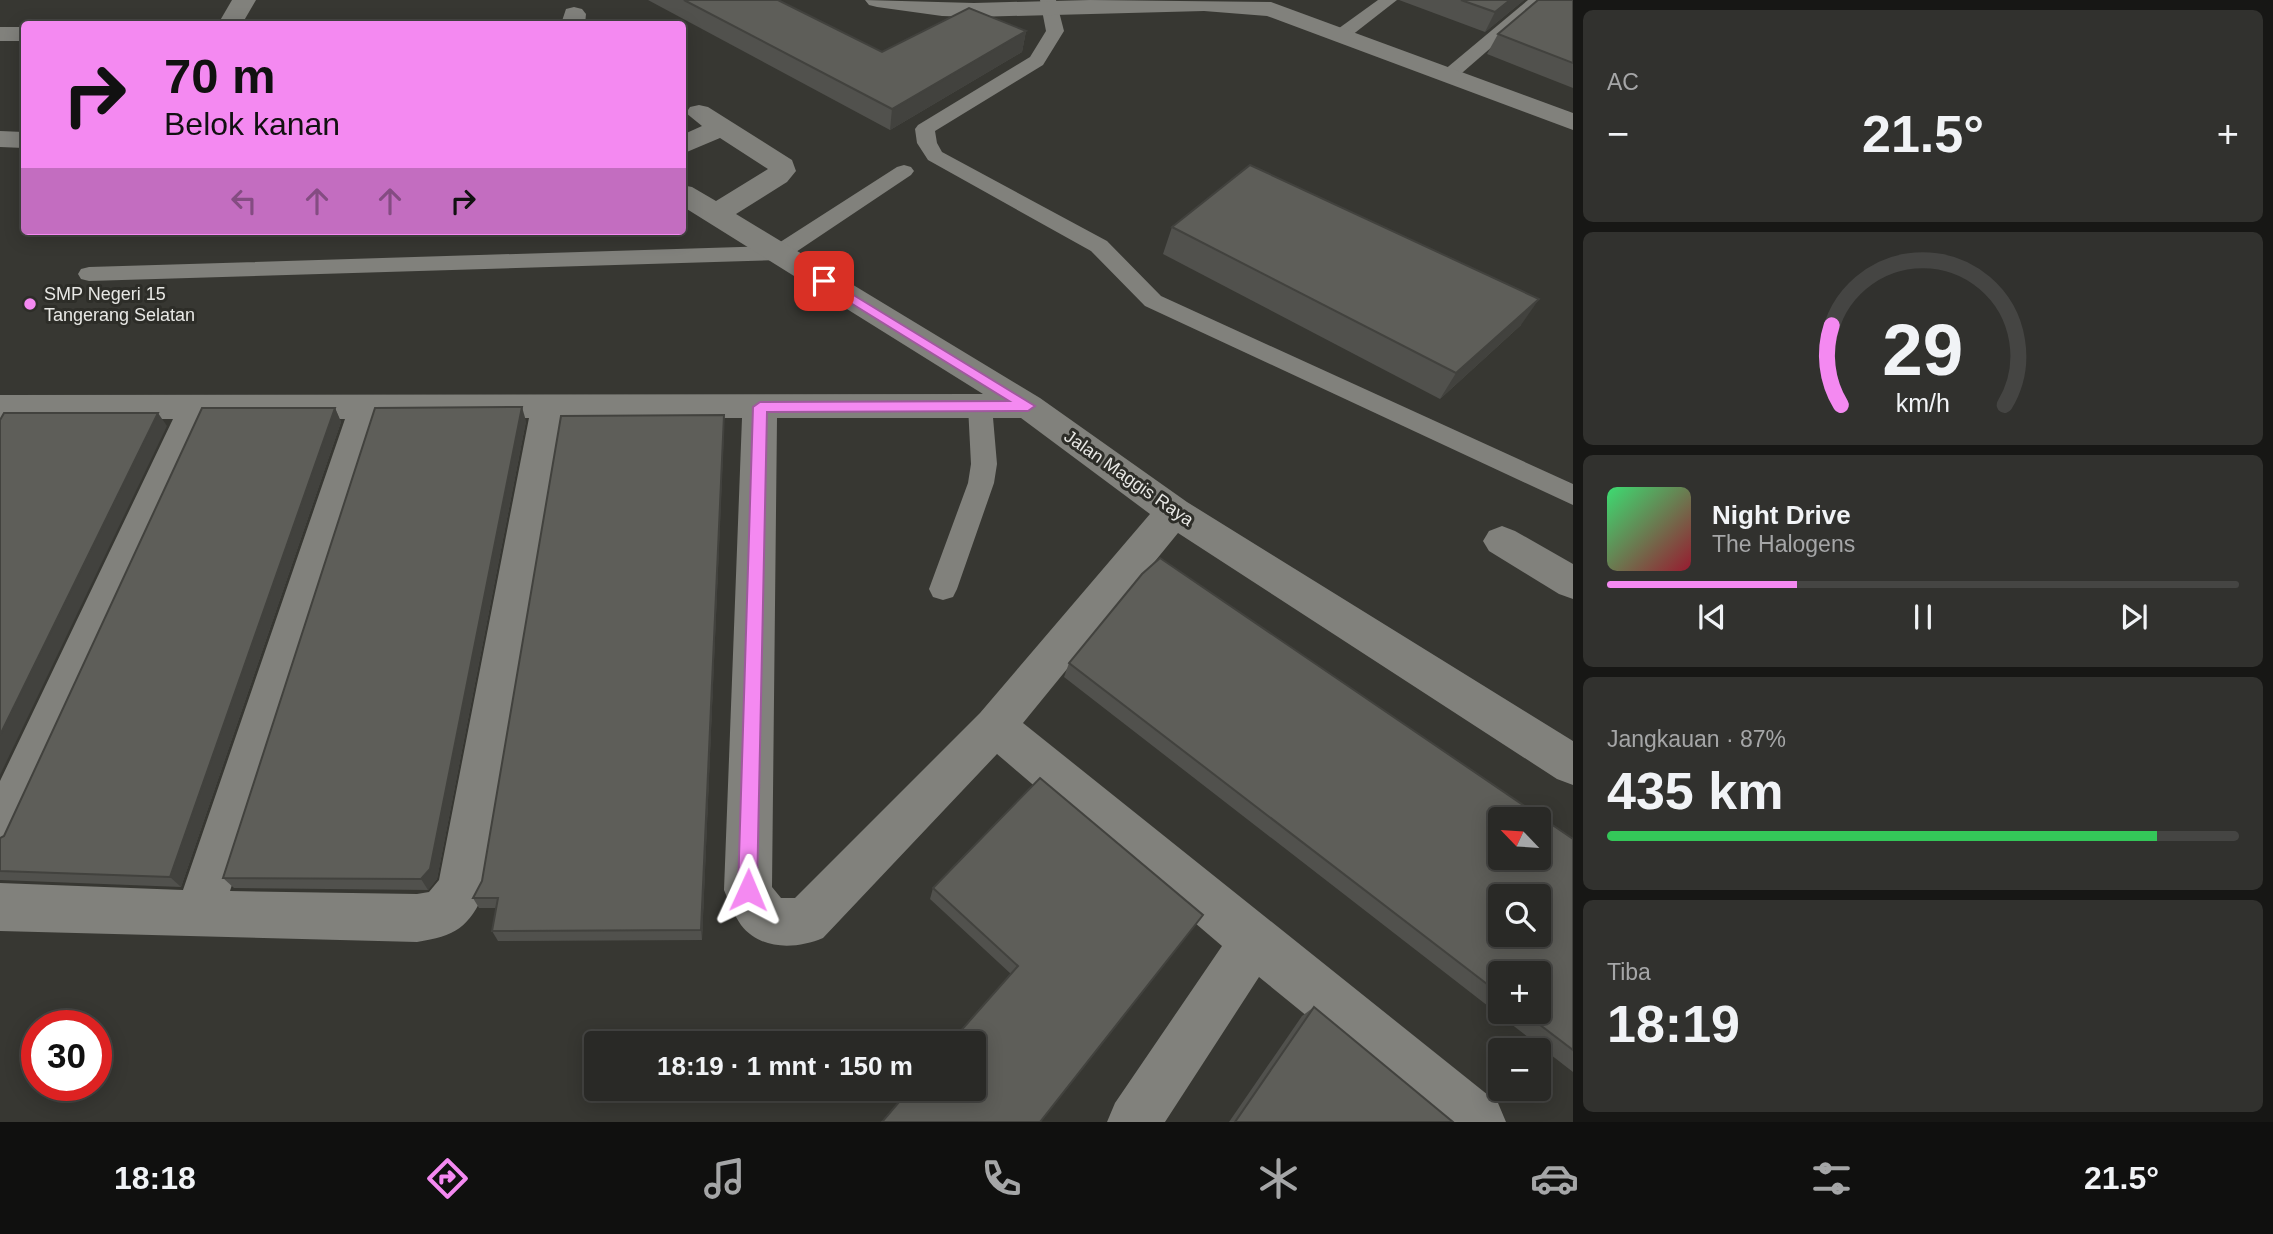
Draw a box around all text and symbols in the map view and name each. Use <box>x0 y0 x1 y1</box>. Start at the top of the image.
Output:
icon: right <box>49 49 140 140</box>
text: 70 m <box>164 49 276 103</box>
text: AC <box>1607 69 1639 95</box>
text: 21.5° <box>1862 105 1984 163</box>
text: Belok kanan <box>164 106 340 142</box>
text: − <box>1607 113 1629 155</box>
text: + <box>2217 113 2239 155</box>
icon: left <box>225 182 263 220</box>
icon: ahead <box>298 182 336 220</box>
icon: ahead <box>371 182 409 220</box>
icon: right <box>444 182 482 220</box>
pin <box>794 251 854 311</box>
icon: arrive <box>805 262 843 300</box>
place label: SMP Negeri 15 Tangerang Selatan <box>44 284 195 325</box>
marker: SMP Negeri 15 Tangerang Selatan <box>22 296 38 312</box>
text: 29 <box>1883 309 1963 390</box>
text: km/h <box>1896 388 1950 416</box>
street label: Jalan Maggis Raya <box>1061 426 1198 531</box>
text: Night Drive <box>1712 500 1851 530</box>
text: The Halogens <box>1712 531 1855 557</box>
icon: previous <box>1693 598 1731 636</box>
icon: pause <box>1904 598 1942 636</box>
icon: next <box>2115 598 2153 636</box>
text: Jangkauan · 87% <box>1607 726 1786 752</box>
text: 435 km <box>1607 762 1783 820</box>
north arrow <box>1488 807 1550 870</box>
map controls <box>1488 807 1551 1101</box>
position arrow <box>711 853 785 927</box>
button: search <box>1488 884 1551 947</box>
text: Tiba <box>1607 959 1651 985</box>
button: + <box>1488 961 1551 1024</box>
text: 18:19 <box>1607 995 1740 1053</box>
speed limit sign: 30 <box>21 1010 112 1101</box>
button: − <box>1488 1038 1551 1101</box>
text: 18:19 · 1 mnt · 150 m <box>657 1051 913 1081</box>
icon: directions <box>423 1154 472 1203</box>
icon: music <box>700 1154 749 1203</box>
icon: phone <box>977 1154 1026 1203</box>
icon: climate <box>1254 1154 1303 1203</box>
icon: car <box>1530 1154 1579 1203</box>
icon: filters <box>1807 1154 1856 1203</box>
text: 18:18 <box>114 1160 196 1196</box>
text: 21.5° <box>2084 1160 2159 1196</box>

